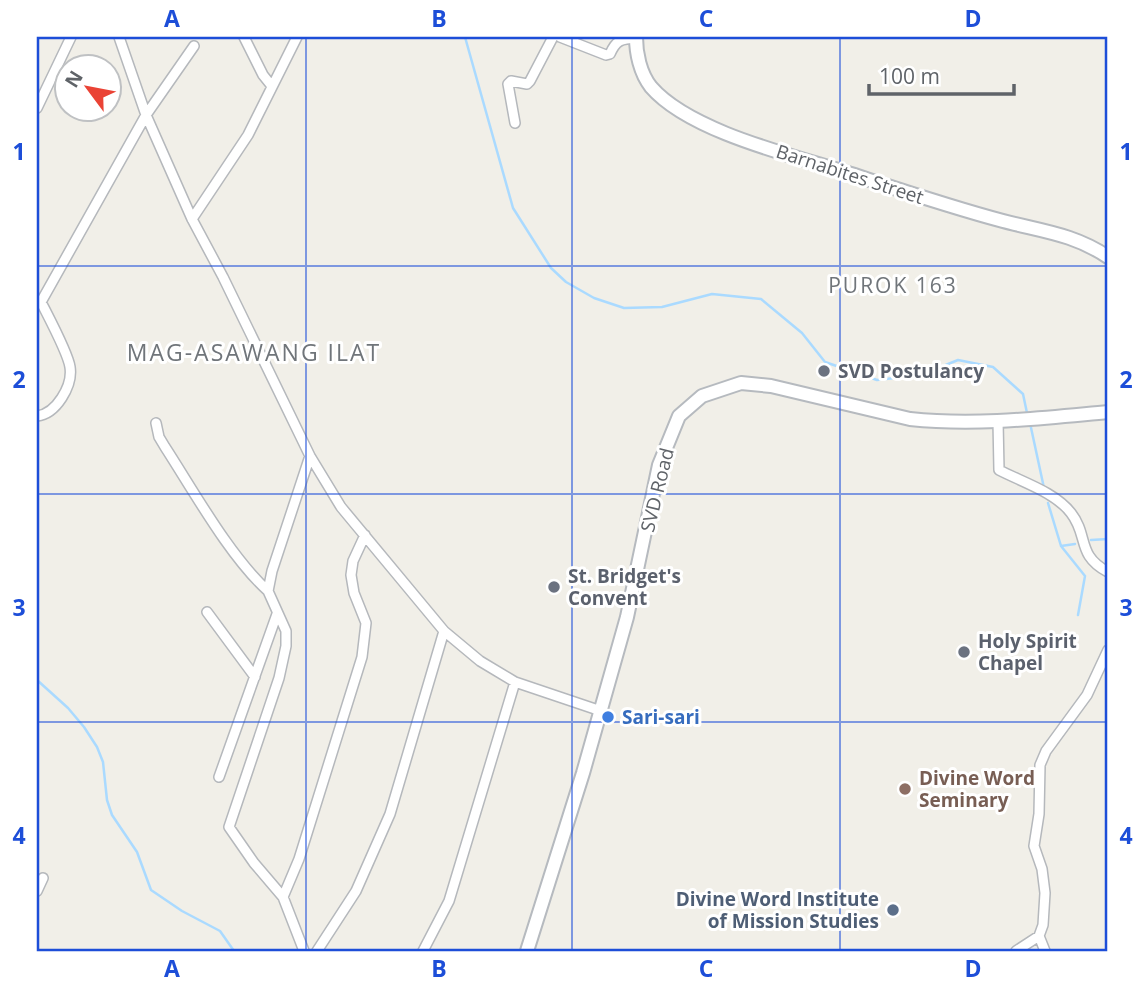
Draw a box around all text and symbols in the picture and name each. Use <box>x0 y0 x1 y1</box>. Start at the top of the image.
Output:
text: A <box>164 2 180 34</box>
text: B <box>431 2 447 34</box>
text: C <box>699 2 713 34</box>
text: D <box>964 2 982 34</box>
north arrow <box>52 52 122 122</box>
scale bar <box>869 52 1014 96</box>
text: 100 m <box>879 62 940 90</box>
text: N <box>58 66 89 92</box>
text: 1 <box>12 135 26 167</box>
text: 1 <box>1119 135 1133 167</box>
street label: Barnabites Street <box>773 138 927 210</box>
district label: PUROK 163 <box>828 271 958 299</box>
district label: MAG-ASAWANG ILAT <box>127 336 381 368</box>
place label: SVD Postulancy <box>838 358 984 384</box>
text: 2 <box>12 363 26 395</box>
marker: SVD Postulancy <box>816 363 832 379</box>
text: 2 <box>1119 363 1133 395</box>
street label: SVD Road <box>634 445 680 535</box>
place label: St. Bridget's Convent <box>568 563 681 611</box>
marker: St. Bridget's Convent <box>546 579 562 595</box>
text: 3 <box>12 591 26 623</box>
text: 3 <box>1119 591 1133 623</box>
place label: Holy Spirit Chapel <box>978 628 1077 676</box>
marker: Holy Spirit Chapel <box>956 644 972 660</box>
place label: Sari-sari <box>622 704 700 730</box>
marker: Sari-sari <box>600 709 616 725</box>
place label: Divine Word Seminary <box>919 765 1035 813</box>
marker: Divine Word Seminary <box>897 781 913 797</box>
text: 4 <box>12 819 26 851</box>
text: 4 <box>1119 819 1133 851</box>
place label: Divine Word Institute of Mission Studies <box>676 886 879 934</box>
marker: Divine Word Institute of Mission Studies <box>885 902 901 918</box>
text: A <box>164 952 180 984</box>
text: B <box>431 952 447 984</box>
text: C <box>699 952 713 984</box>
text: D <box>964 952 982 984</box>

